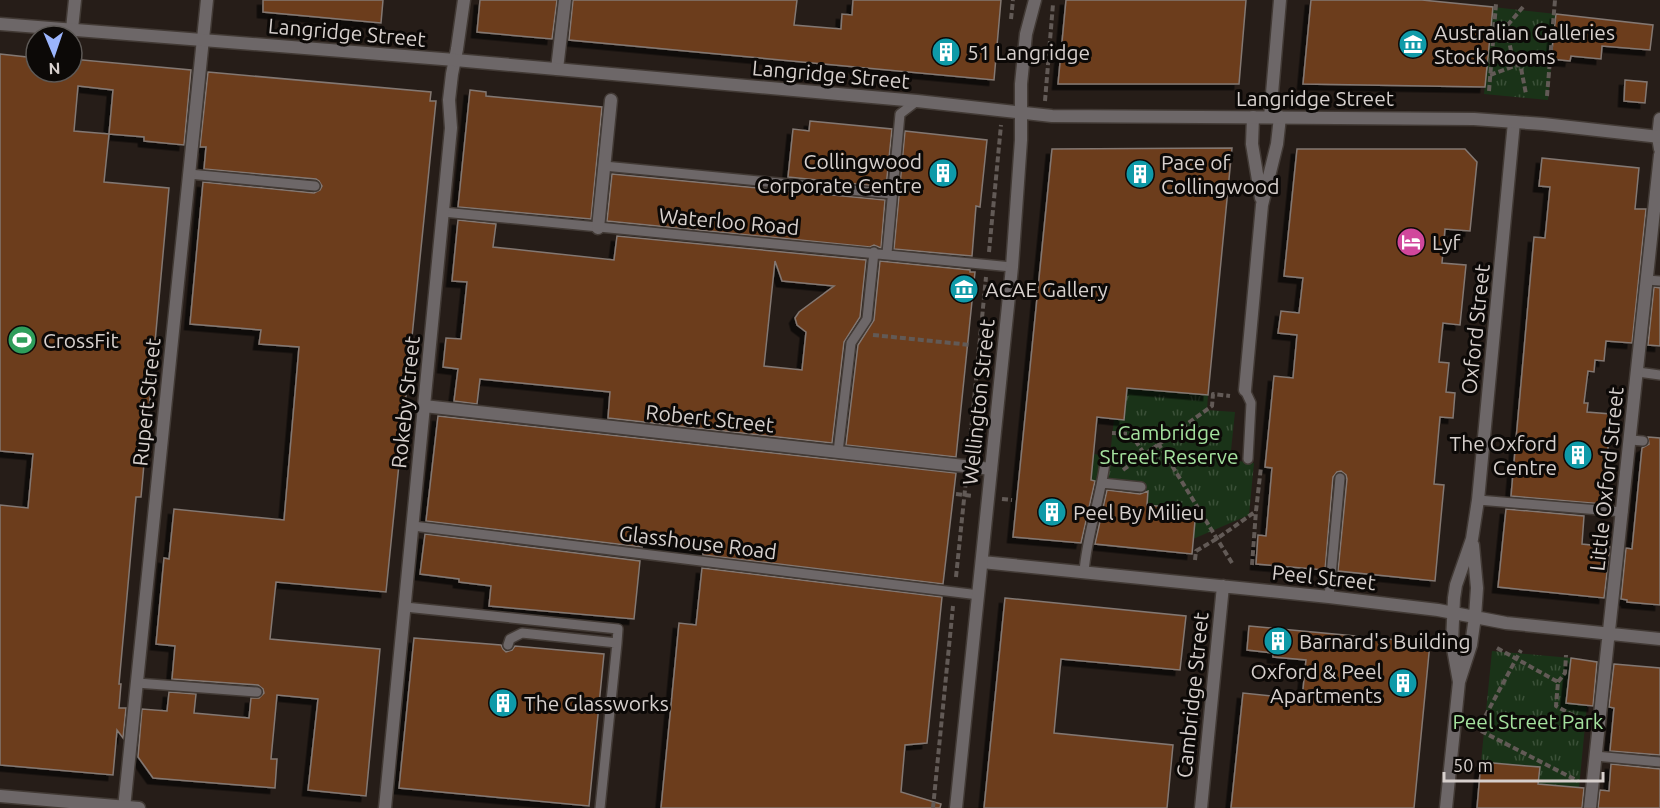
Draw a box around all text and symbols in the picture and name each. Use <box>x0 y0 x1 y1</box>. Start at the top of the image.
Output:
street label: Langridge Street <box>267 13 427 51</box>
place label: Australian Galleries Stock Rooms <box>1434 20 1615 68</box>
north arrow <box>24 24 84 84</box>
museum icon: Australian Galleries Stock Rooms <box>1397 28 1429 60</box>
building icon: 51 Langridge <box>930 36 962 68</box>
place label: 51 Langridge <box>967 40 1090 64</box>
street label: Langridge Street <box>751 55 911 93</box>
text: N <box>48 60 61 78</box>
street label: Langridge Street <box>1236 86 1394 110</box>
place label: Collingwood Corporate Centre <box>757 149 922 197</box>
place label: Pace of Collingwood <box>1161 150 1279 198</box>
building icon: Collingwood Corporate Centre <box>927 157 959 189</box>
building icon: Pace of Collingwood <box>1124 158 1156 190</box>
street label: Waterloo Road <box>658 203 800 239</box>
hotel icon: Lyf <box>1395 226 1427 258</box>
place label: Lyf <box>1432 230 1462 254</box>
street label: Oxford Street <box>1456 263 1494 395</box>
museum icon: ACAE Gallery <box>948 273 980 305</box>
place label: ACAE Gallery <box>985 277 1108 301</box>
street label: Wellington Street <box>957 318 999 486</box>
sports icon: CrossFit <box>6 324 38 356</box>
place label: CrossFit <box>43 328 119 352</box>
street label: Rokeby Street <box>386 335 424 469</box>
street label: Rupert Street <box>127 337 165 467</box>
street label: Little Oxford Street <box>1584 386 1628 572</box>
street label: Robert Street <box>645 399 775 437</box>
park label: Cambridge Street Reserve <box>1100 420 1239 468</box>
place label: The Oxford Centre <box>1450 431 1557 479</box>
building icon: The Oxford Centre <box>1562 439 1594 471</box>
building icon: Peel By Milieu <box>1036 496 1068 528</box>
place label: Peel By Milieu <box>1073 500 1204 524</box>
street label: Glasshouse Road <box>618 520 778 564</box>
street label: Peel Street <box>1271 560 1377 594</box>
street label: Cambridge Street <box>1171 611 1213 779</box>
building icon: Barnard's Building <box>1262 625 1294 657</box>
place label: Barnard's Building <box>1299 629 1470 653</box>
place label: Oxford & Peel Apartments <box>1250 659 1382 707</box>
building icon: Oxford & Peel Apartments <box>1387 667 1419 699</box>
building icon: The Glassworks <box>487 687 519 719</box>
place label: The Glassworks <box>524 691 669 715</box>
park label: Peel Street Park <box>1453 709 1604 733</box>
scale bar <box>1444 745 1603 783</box>
text: 50 m <box>1453 755 1493 775</box>

